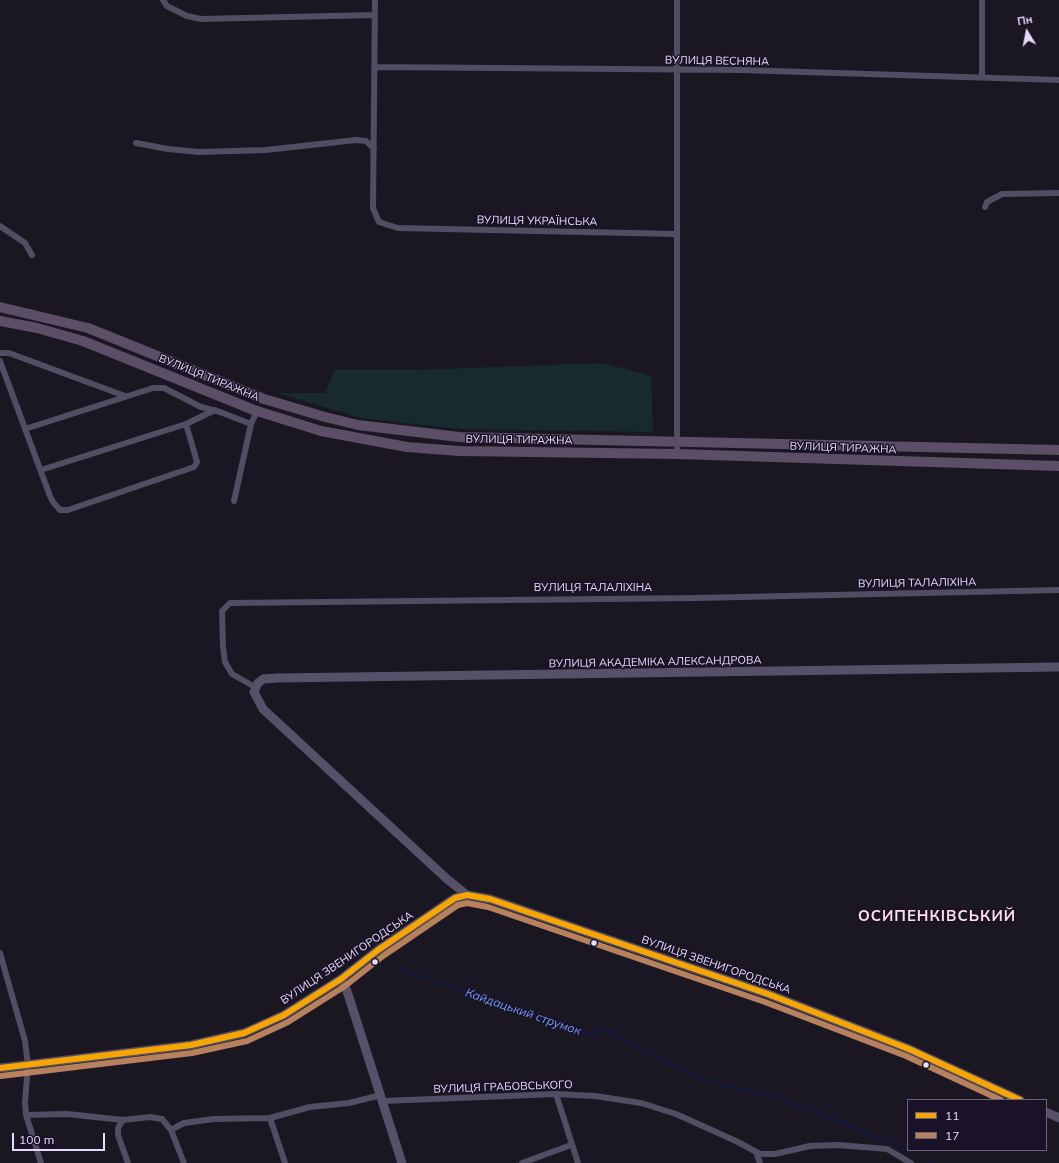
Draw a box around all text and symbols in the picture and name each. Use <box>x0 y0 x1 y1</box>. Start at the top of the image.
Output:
north arrow <box>1007 12 1047 52</box>
text: Пн <box>1016 12 1034 28</box>
street label: ВУЛИЦЯ ВЕСНЯНА <box>665 53 769 69</box>
street label: ВУЛИЦЯ УКРАЇНСЬКА <box>477 213 597 229</box>
street label: ВУЛИЦЯ ТИРАЖНА <box>157 352 261 404</box>
street label: ВУЛИЦЯ ТИРАЖНА <box>465 432 573 448</box>
street label: ВУЛИЦЯ ТИРАЖНА <box>789 440 897 456</box>
street label: ВУЛИЦЯ ТАЛАЛІХІНА <box>858 575 976 591</box>
street label: ВУЛИЦЯ ТАЛАЛІХІНА <box>534 581 652 595</box>
street label: ВУЛИЦЯ АКАДЕМІКА АЛЕКСАНДРОВА <box>548 654 762 670</box>
district label: ОСИПЕНКІВСЬКИЙ <box>858 907 1016 925</box>
street label: ВУЛИЦЯ ЗВЕНИГОРОДСЬКА <box>278 909 416 1007</box>
street label: ВУЛИЦЯ ЗВЕНИГОРОДСЬКА <box>640 933 792 997</box>
unlabelled marker <box>589 938 599 948</box>
unlabelled marker <box>370 957 380 967</box>
water label: Кайдацький струмок <box>463 985 583 1039</box>
unlabelled marker <box>921 1060 931 1070</box>
street label: ВУЛИЦЯ ГРАБОВСЬКОГО <box>433 1078 573 1096</box>
legend <box>907 1099 1047 1151</box>
text: 11 <box>945 1108 959 1123</box>
scale bar <box>14 1125 107 1151</box>
text: 17 <box>945 1128 959 1143</box>
text: 100 m <box>19 1132 54 1147</box>

